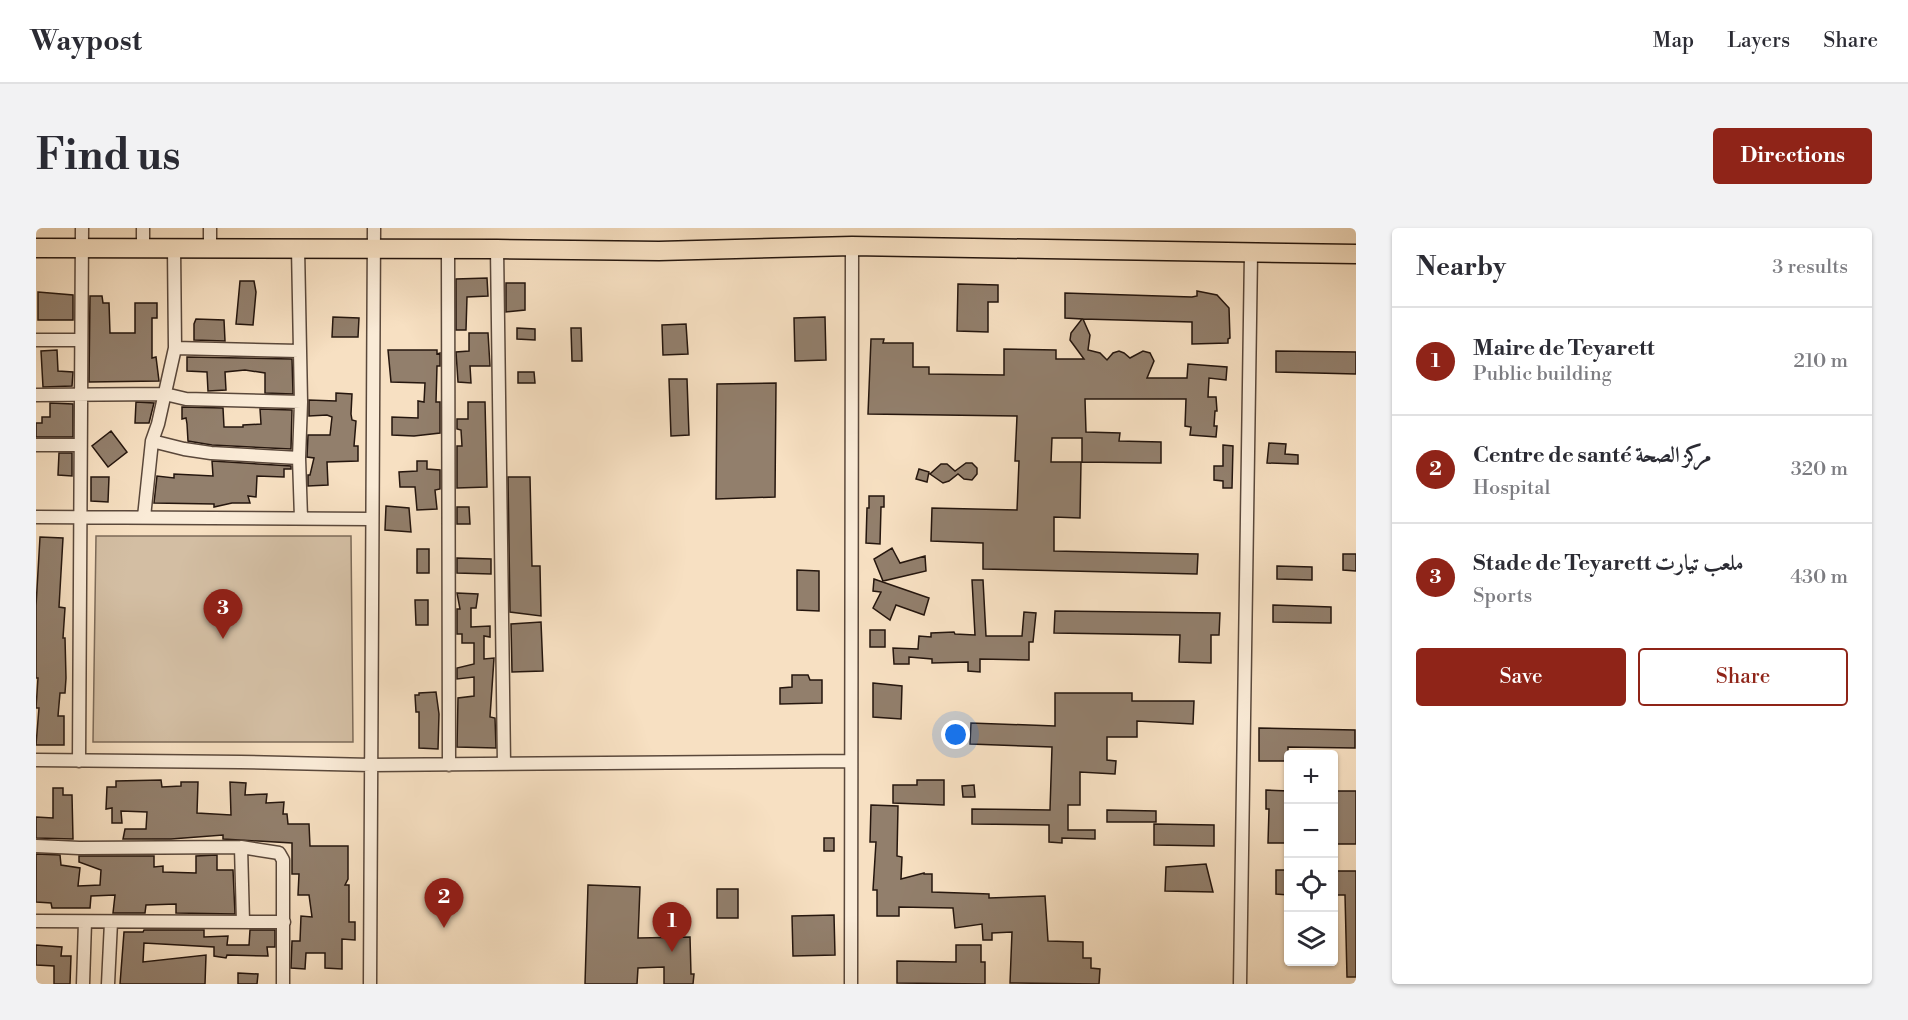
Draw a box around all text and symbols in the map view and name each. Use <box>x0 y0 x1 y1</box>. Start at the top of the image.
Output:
text: Waypost <box>30 24 142 59</box>
text: Map <box>1653 28 1694 54</box>
text: Layers <box>1727 28 1790 54</box>
text: Share <box>1823 28 1878 54</box>
button: Directions <box>1713 128 1872 184</box>
text: Find us <box>36 130 180 183</box>
text: Nearby <box>1416 251 1506 283</box>
text: 3 results <box>1772 255 1848 280</box>
text: Maire de Teyarett <box>1473 335 1655 362</box>
text: 1 <box>1431 349 1440 374</box>
text: 210 m <box>1793 349 1848 374</box>
text: Public building <box>1473 362 1612 387</box>
text: Centre de santé مركز الصحة <box>1473 442 1711 469</box>
text: 2 <box>1429 457 1442 482</box>
text: 320 m <box>1791 457 1848 482</box>
text: Hospital <box>1473 476 1550 501</box>
text: Stade de Teyarett ملعب تيارت <box>1473 550 1744 577</box>
text: 3 <box>1429 565 1442 590</box>
text: 430 m <box>1790 565 1848 590</box>
text: Sports <box>1473 584 1532 609</box>
pin: 3 <box>204 590 243 639</box>
button: Save <box>1416 648 1626 706</box>
button: Share <box>1638 648 1848 706</box>
your location <box>941 720 970 749</box>
map controls <box>1284 750 1338 966</box>
button: + <box>1284 750 1338 804</box>
button: − <box>1284 804 1338 858</box>
button: locate <box>1284 858 1338 912</box>
pin: 2 <box>424 878 464 928</box>
pin: 1 <box>652 902 692 952</box>
button: layers <box>1284 912 1338 966</box>

